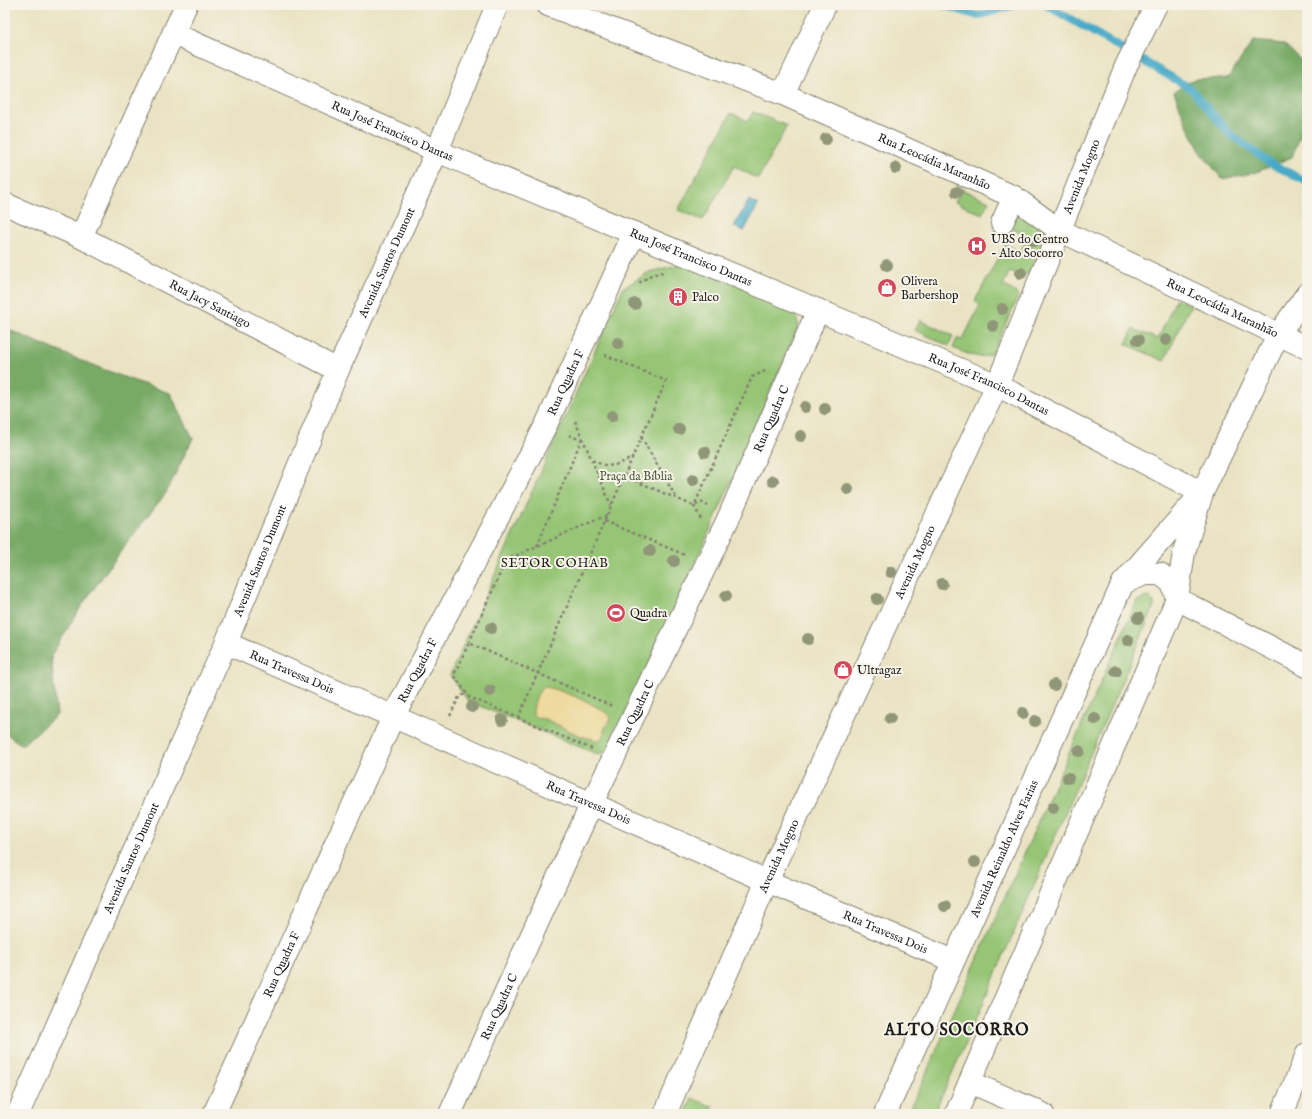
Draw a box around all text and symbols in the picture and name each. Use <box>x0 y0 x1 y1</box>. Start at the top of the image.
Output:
street label: Rua José Francisco Dantas <box>329 98 455 165</box>
street label: Rua Leocádia Maranhão <box>875 130 993 194</box>
street label: Avenida Mogno <box>1060 137 1104 217</box>
street label: Avenida Santos Dumont <box>355 205 419 321</box>
street label: Rua José Francisco Dantas <box>627 225 754 290</box>
place label: UBS do Centro - Alto Socorro <box>991 232 1069 261</box>
hospital icon: UBS do Centro - Alto Socorro <box>966 235 988 257</box>
place label: Olivera Barbershop <box>901 274 959 304</box>
street label: Rua Leocádia Maranhão <box>1164 275 1281 341</box>
street label: Rua Jacy Santiago <box>166 277 253 332</box>
shop icon: Olivera Barbershop <box>876 277 898 299</box>
building icon: Palco <box>667 286 689 308</box>
place label: Palco <box>692 290 719 305</box>
street label: Rua Quadra F <box>544 347 588 418</box>
street label: Rua José Francisco Dantas <box>926 350 1052 419</box>
street label: Rua Quadra C <box>751 383 793 455</box>
park label: Praça da Bíblia <box>600 469 673 484</box>
street label: Avenida Santos Dumont <box>230 503 290 620</box>
street label: Avenida Mogno <box>891 523 939 602</box>
district label: SETOR COHAB <box>501 555 609 572</box>
sports icon: Quadra <box>605 602 627 624</box>
place label: Quadra <box>630 606 668 621</box>
street label: Rua Quadra F <box>395 636 441 705</box>
street label: Rua Travessa Dois <box>247 647 336 698</box>
shop icon: Ultragaz <box>832 659 854 681</box>
place label: Ultragaz <box>857 663 902 678</box>
street label: Rua Quadra C <box>613 677 658 748</box>
street label: Rua Travessa Dois <box>544 778 633 828</box>
street label: Avenida Reinaldo Alves Farias <box>967 778 1042 921</box>
street label: Avenida Santos Dumont <box>100 800 163 917</box>
street label: Avenida Mogno <box>755 816 803 896</box>
street label: Rua Travessa Dois <box>841 908 930 957</box>
street label: Rua Quadra F <box>261 929 303 1000</box>
street label: Rua Quadra C <box>478 971 521 1043</box>
district label: ALTO SOCORRO <box>883 1021 1030 1041</box>

